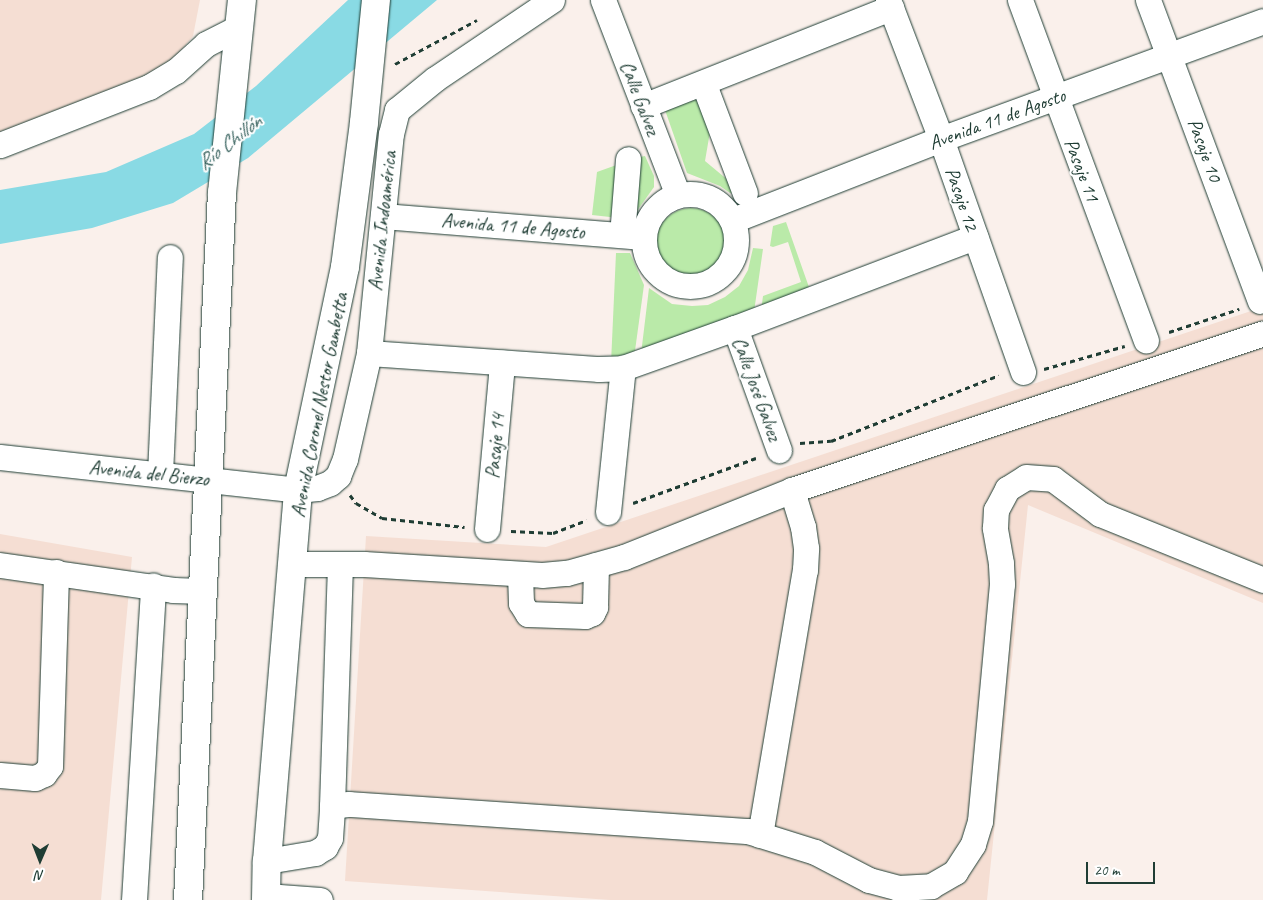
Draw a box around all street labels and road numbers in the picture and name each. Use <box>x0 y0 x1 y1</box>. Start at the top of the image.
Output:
street label: Calle Galvez <box>615 57 665 139</box>
street label: Avenida 11 de Agosto <box>926 83 1068 155</box>
street label: Pasaje 10 <box>1183 115 1227 185</box>
street label: Pasaje 11 <box>1059 135 1105 205</box>
street label: Avenida Indoamérica <box>363 150 401 292</box>
street label: Pasaje 12 <box>940 164 984 234</box>
street label: Avenida 11 de Agosto <box>441 208 585 244</box>
street label: Avenida Coronel Nestor Gambetta <box>285 290 353 520</box>
street label: Calle José Galvez <box>727 334 787 444</box>
street label: Pasaje 14 <box>480 412 510 480</box>
street label: Avenida del Bierzo <box>88 455 210 491</box>

